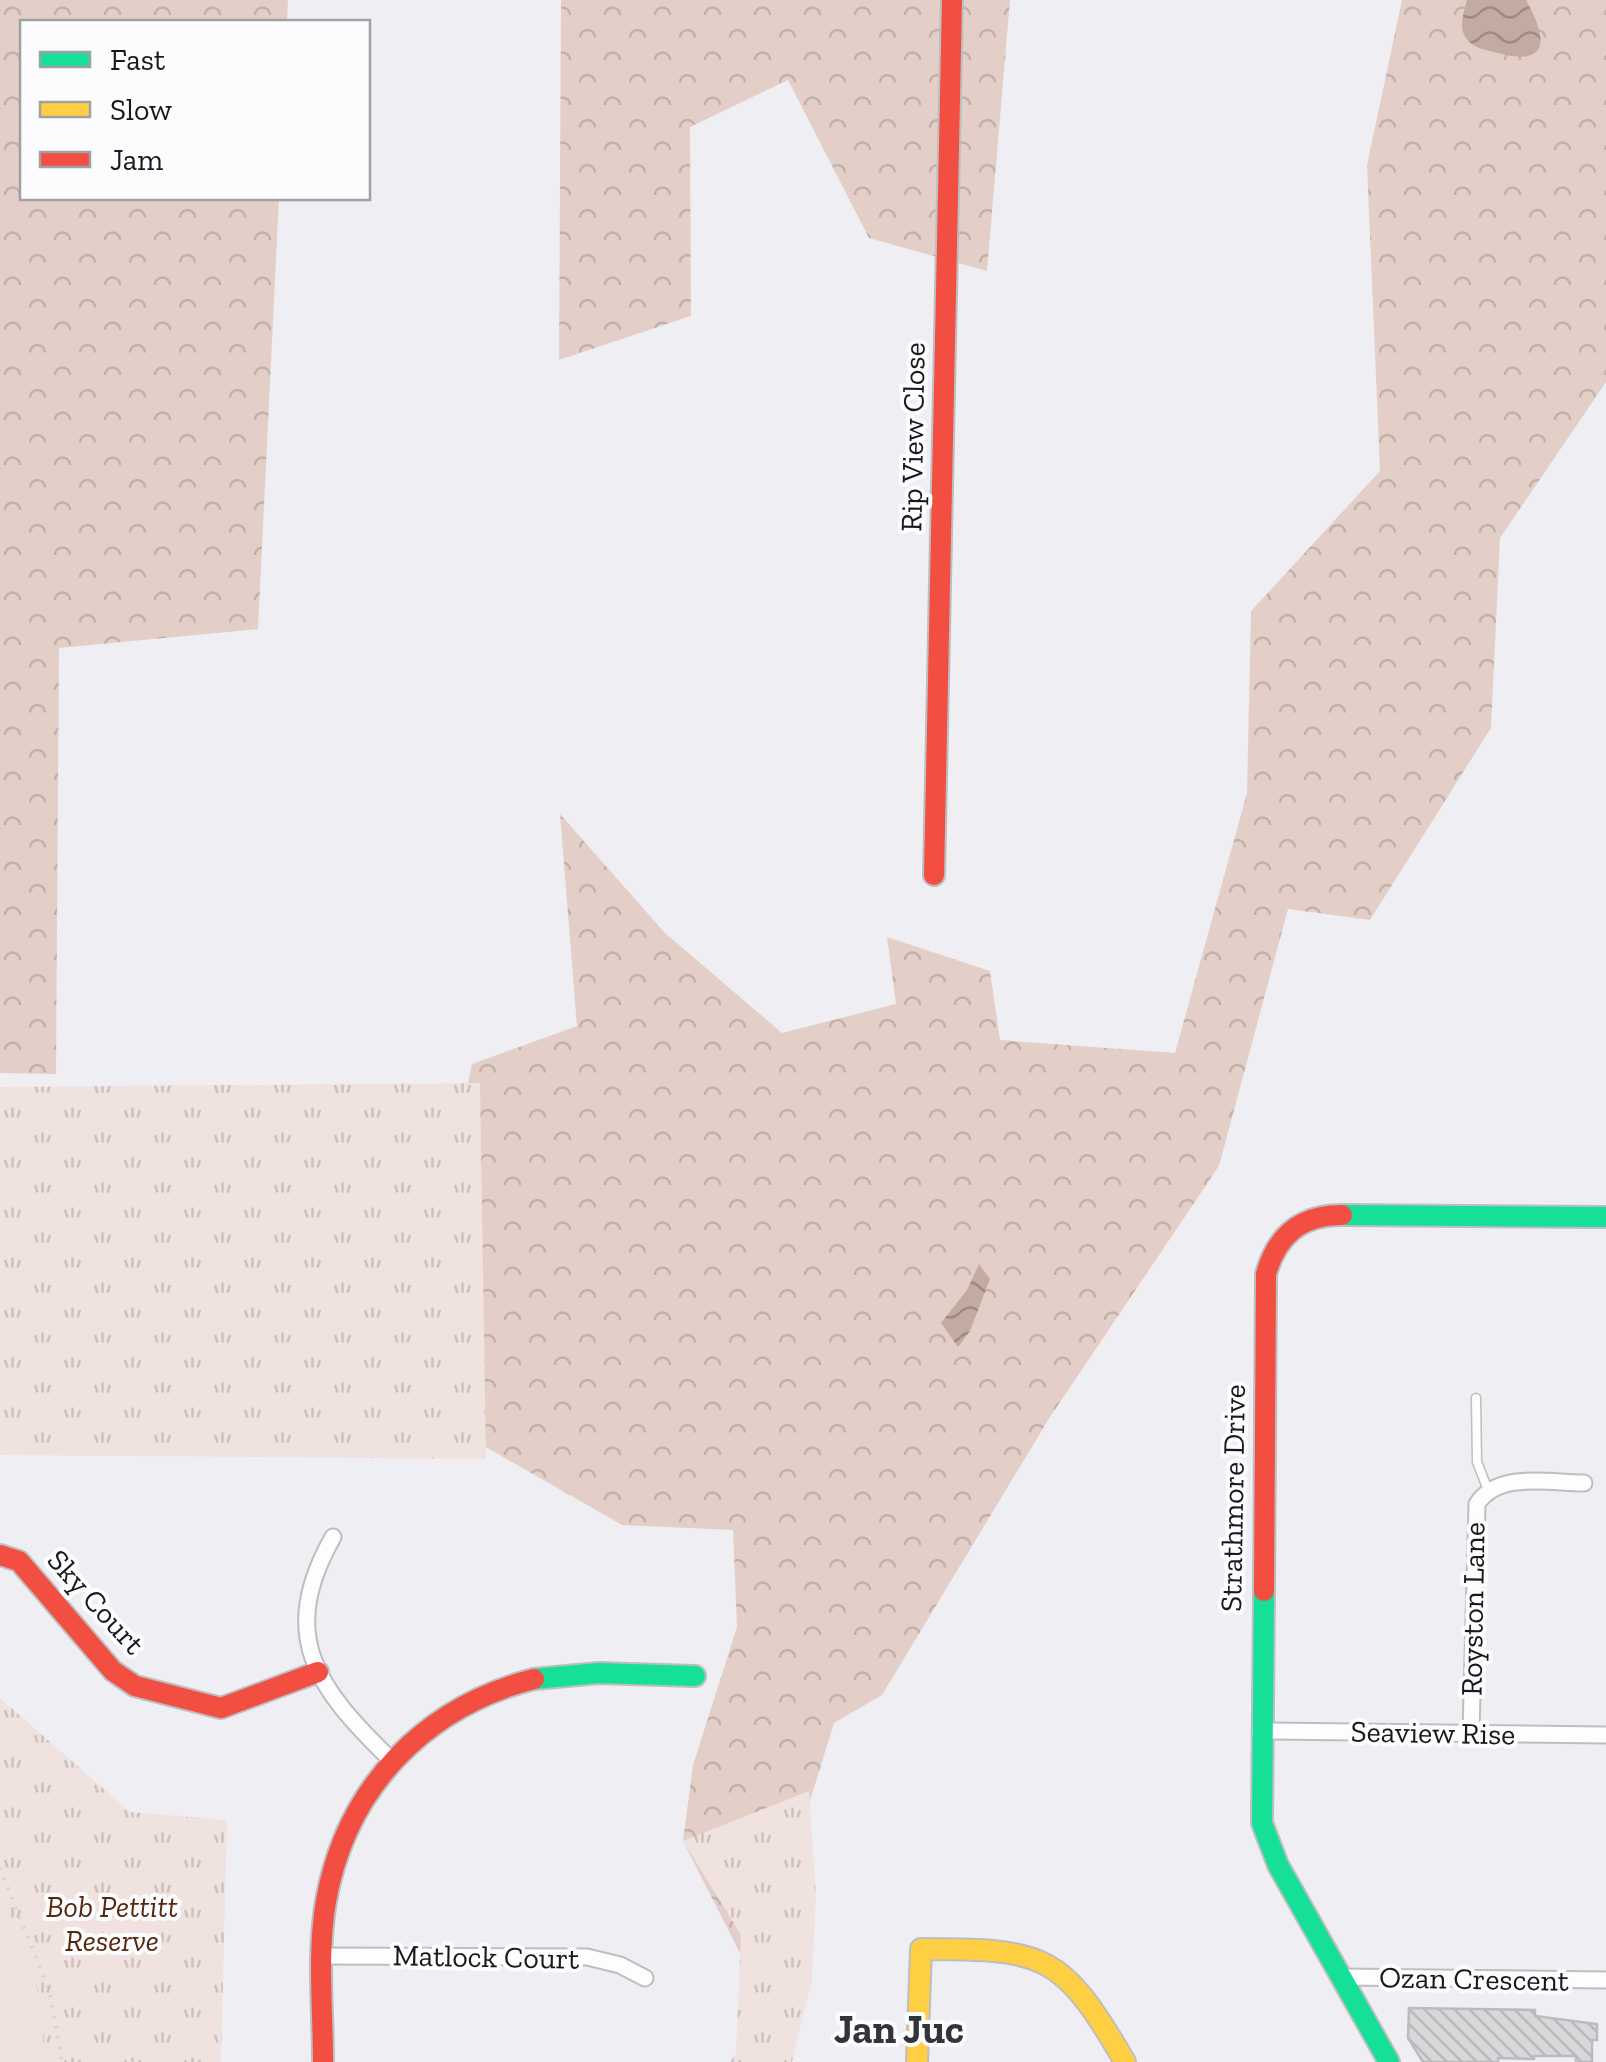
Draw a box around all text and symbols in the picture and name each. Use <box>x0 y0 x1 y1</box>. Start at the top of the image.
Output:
legend <box>20 20 370 200</box>
text: Fast <box>110 42 165 78</box>
text: Slow <box>110 92 172 128</box>
text: Jam <box>110 142 163 178</box>
street label: Rip View Close <box>893 342 933 532</box>
street label: Strathmore Drive <box>1213 1384 1253 1612</box>
street label: Royston Lane <box>1453 1522 1493 1696</box>
street label: Sky Court <box>40 1542 152 1662</box>
street label: Seaview Rise <box>1350 1714 1516 1752</box>
park label: Bob Pettitt Reserve <box>46 1889 178 1959</box>
street label: Matlock Court <box>392 1937 580 1977</box>
street label: Ozan Crescent <box>1379 1959 1569 1999</box>
district label: Jan Juc <box>834 2005 964 2053</box>

